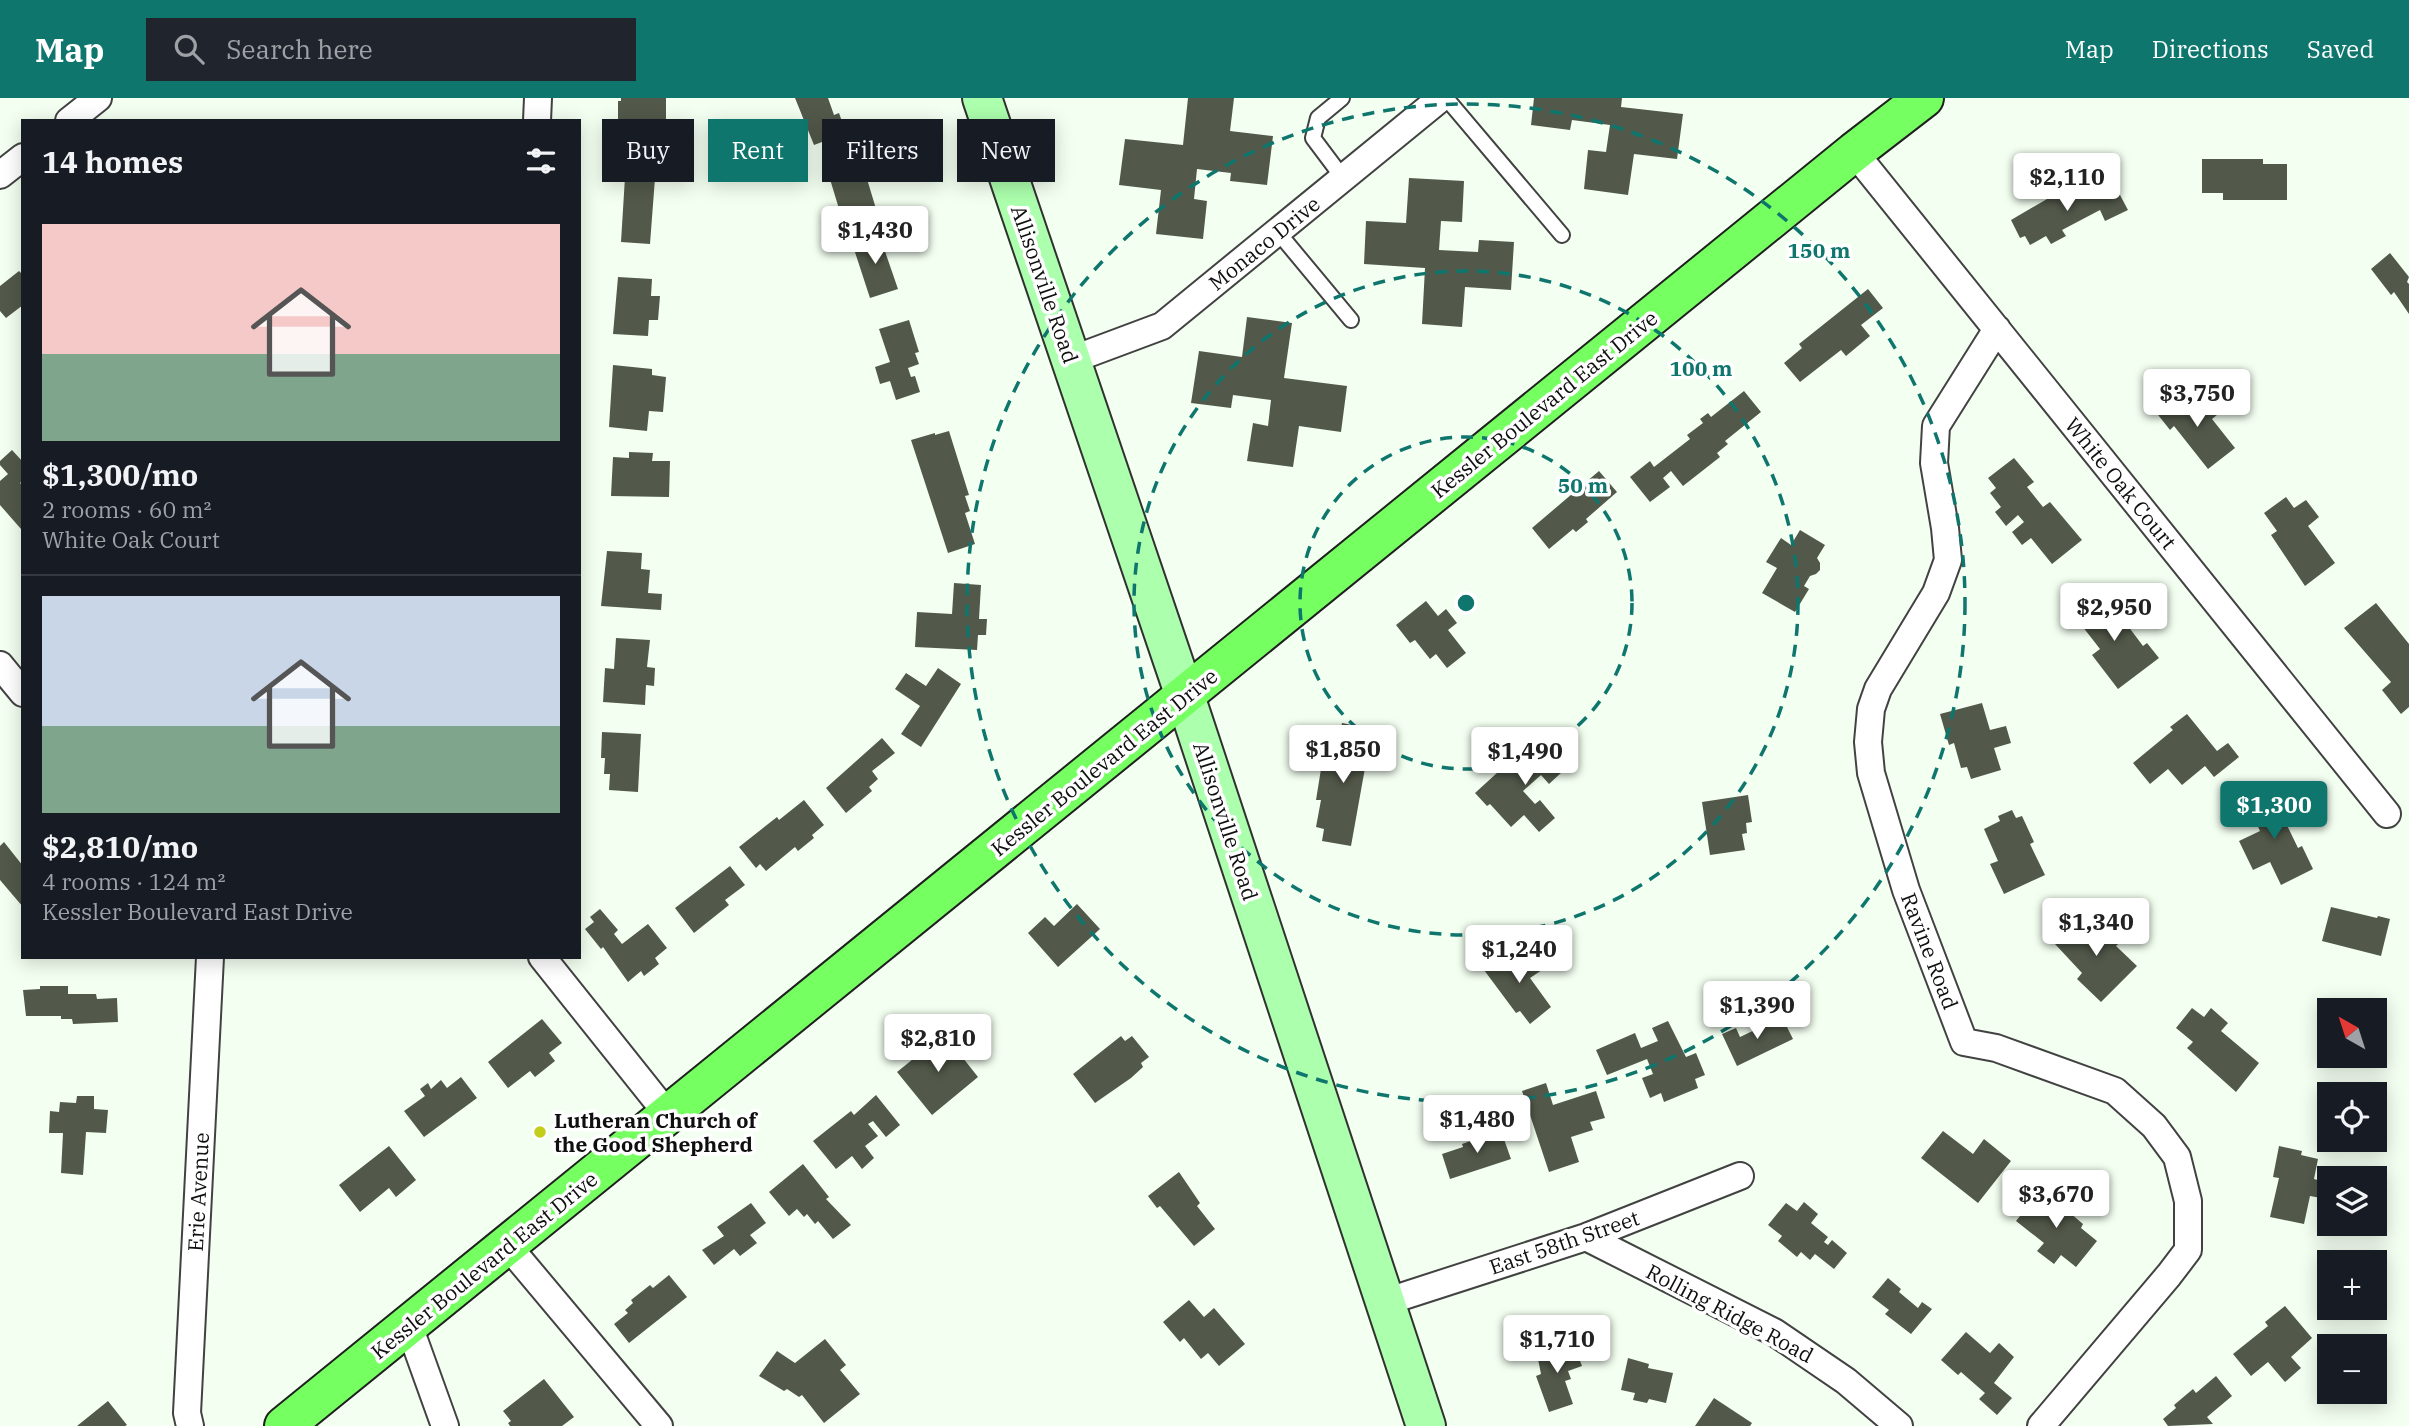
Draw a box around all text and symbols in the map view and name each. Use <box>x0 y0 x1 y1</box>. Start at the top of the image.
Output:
search box <box>146 18 636 81</box>
text: Map <box>35 28 104 71</box>
icon: search <box>170 30 208 68</box>
text: Search here <box>226 32 373 66</box>
text: Map <box>2065 33 2114 65</box>
text: Directions <box>2152 33 2269 65</box>
text: Saved <box>2307 33 2374 65</box>
chip: Buy <box>602 119 694 182</box>
chip: Rent <box>708 119 808 182</box>
chip: Filters <box>822 119 943 182</box>
chip: New <box>957 119 1055 182</box>
text: 14 homes <box>42 142 183 181</box>
icon: filters <box>522 142 560 180</box>
pin: $2,110 <box>2010 153 2124 213</box>
text: $2,110 <box>2029 161 2105 191</box>
street label: Monaco Drive <box>1203 190 1325 296</box>
street label: Allisonville Road <box>1005 201 1085 367</box>
pin: $1,430 <box>818 206 932 266</box>
text: $1,430 <box>837 214 913 244</box>
text: 150 m <box>1787 236 1851 264</box>
icon: home <box>238 269 364 395</box>
street label: Kessler Boulevard East Drive <box>1425 304 1663 504</box>
text: 100 m <box>1669 354 1733 382</box>
pin: $3,750 <box>2140 370 2254 429</box>
text: $3,750 <box>2159 377 2235 407</box>
street label: White Oak Court <box>2059 411 2183 555</box>
text: $1,300/mo <box>42 455 198 494</box>
text: 50 m <box>1558 471 1608 499</box>
text: 2 rooms · 60 m² <box>42 494 212 524</box>
text: White Oak Court <box>42 524 220 554</box>
pin: $2,950 <box>2057 584 2171 643</box>
centre of rings <box>1454 591 1478 615</box>
text: $2,950 <box>2076 591 2152 621</box>
icon: home <box>238 641 364 767</box>
street label: Kessler Boulevard East Drive <box>985 662 1223 862</box>
pin: $1,850 <box>1286 726 1400 785</box>
pin: $1,490 <box>1468 728 1582 787</box>
text: $1,850 <box>1305 733 1381 763</box>
text: $1,490 <box>1487 735 1563 765</box>
street label: Allisonville Road <box>1187 738 1265 904</box>
pin: $1,300 <box>2217 782 2331 841</box>
text: $1,300 <box>2236 789 2312 819</box>
text: $2,810/mo <box>42 827 198 866</box>
text: 4 rooms · 124 m² <box>42 866 225 896</box>
street label: Ravine Road <box>1895 889 1965 1014</box>
text: Kessler Boulevard East Drive <box>42 896 353 926</box>
pin: $1,340 <box>2039 898 2153 958</box>
text: $1,340 <box>2058 906 2134 936</box>
pin: $1,240 <box>1462 926 1576 985</box>
text: $1,240 <box>1481 933 1557 963</box>
pin: $1,390 <box>1700 982 1814 1041</box>
text: $1,390 <box>1719 989 1795 1019</box>
north arrow <box>2317 998 2387 1068</box>
map controls <box>2317 998 2387 1404</box>
pin: $2,810 <box>881 1014 995 1074</box>
text: $2,810 <box>900 1022 976 1052</box>
button: locate <box>2317 1082 2387 1152</box>
pin: $1,480 <box>1420 1096 1534 1155</box>
text: $1,480 <box>1439 1103 1515 1133</box>
place label: Lutheran Church of the Good Shepherd <box>554 1106 759 1158</box>
marker: Lutheran Church of the Good Shepherd <box>532 1124 548 1140</box>
street label: Erie Avenue <box>181 1132 215 1252</box>
street label: Kessler Boulevard East Drive <box>365 1165 603 1365</box>
button: layers <box>2317 1166 2387 1236</box>
pin: $3,670 <box>1999 1170 2113 1230</box>
text: $3,670 <box>2018 1178 2094 1208</box>
street label: East 58th Street <box>1485 1203 1643 1281</box>
button: + <box>2317 1250 2387 1320</box>
street label: Rolling Ridge Road <box>1641 1257 1819 1369</box>
pin: $1,710 <box>1500 1316 1614 1375</box>
text: $1,710 <box>1519 1323 1595 1353</box>
button: − <box>2317 1334 2387 1404</box>

